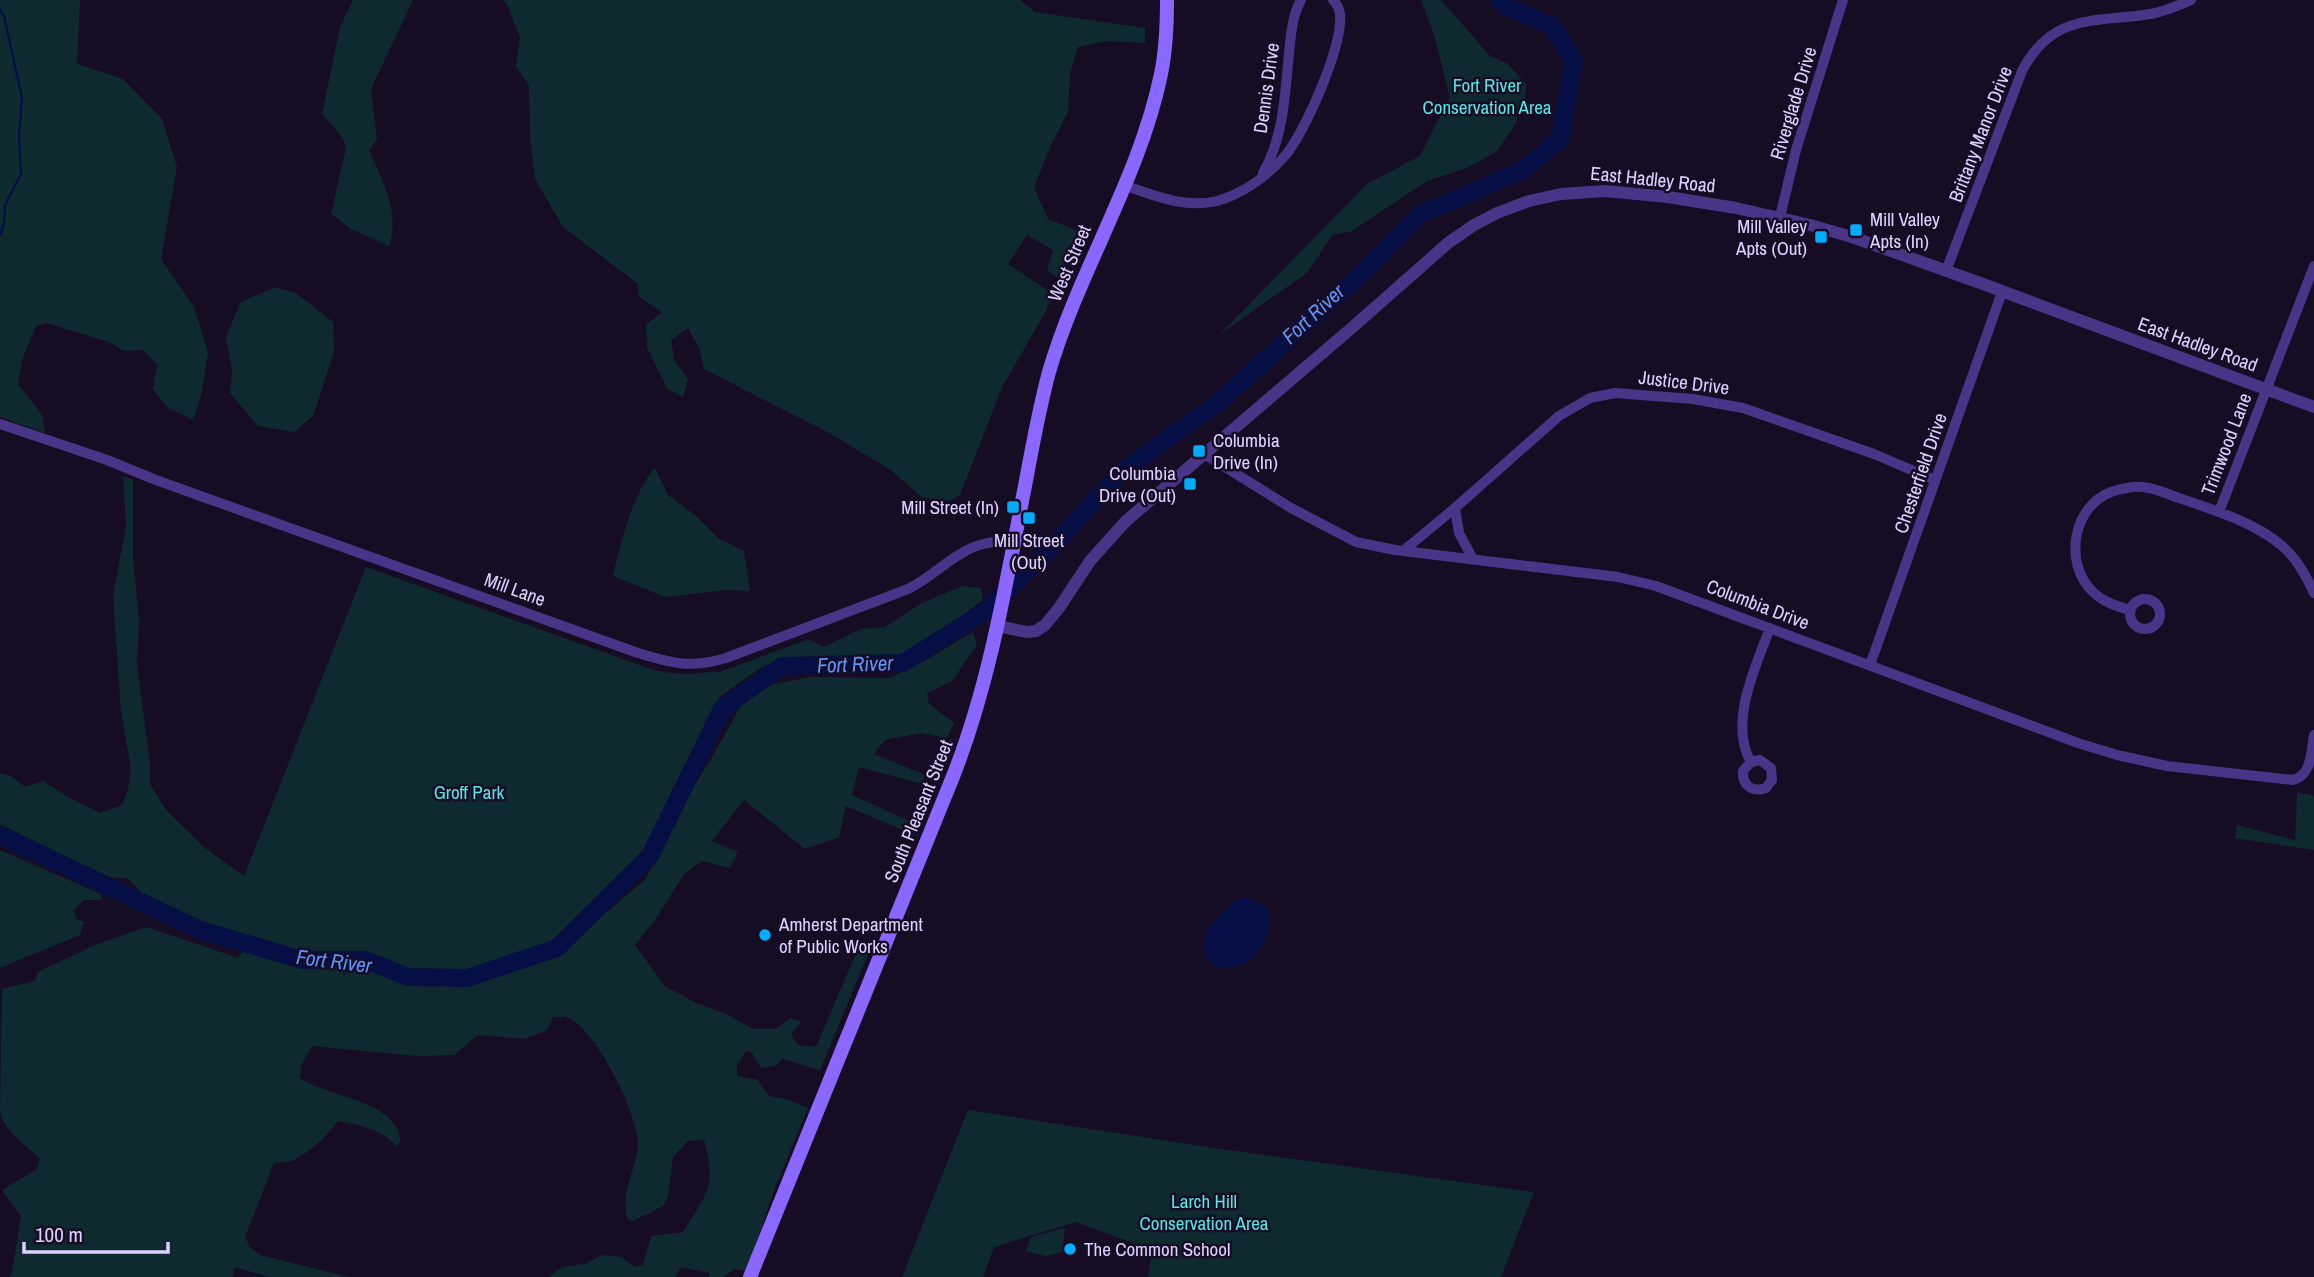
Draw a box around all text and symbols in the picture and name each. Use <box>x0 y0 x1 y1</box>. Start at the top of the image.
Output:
street label: Dennis Drive <box>1247 41 1285 135</box>
street label: Riverglade Drive <box>1763 43 1823 163</box>
street label: Brittany Manor Drive <box>1942 62 2018 206</box>
park label: Fort River Conservation Area <box>1422 72 1552 120</box>
street label: East Hadley Road <box>1589 160 1717 198</box>
place label: Mill Valley Apts (In) <box>1869 206 1940 254</box>
place label: Mill Valley Apts (Out) <box>1735 213 1807 261</box>
street label: West Street <box>1041 220 1097 305</box>
marker: Mill Valley Apts (In) <box>1848 222 1864 238</box>
marker: Mill Valley Apts (Out) <box>1813 229 1829 245</box>
water label: Fort River <box>1275 277 1352 350</box>
street label: East Hadley Road <box>2135 310 2261 378</box>
street label: Justice Drive <box>1637 364 1731 400</box>
street label: Trimwood Lane <box>2195 389 2257 499</box>
street label: Chesterfield Drive <box>1887 409 1953 537</box>
place label: Columbia Drive (In) <box>1213 427 1280 475</box>
marker: Columbia Drive (In) <box>1191 443 1207 459</box>
place label: Columbia Drive (Out) <box>1099 460 1176 508</box>
marker: Columbia Drive (Out) <box>1182 476 1198 492</box>
place label: Mill Street (In) <box>901 494 999 520</box>
marker: Mill Street (In) <box>1005 499 1021 515</box>
marker: Mill Street (Out) <box>1021 510 1037 526</box>
place label: Mill Street (Out) <box>994 527 1065 575</box>
street label: Mill Lane <box>481 566 549 612</box>
street label: Columbia Drive <box>1703 572 1813 636</box>
water label: Fort River <box>817 648 895 680</box>
street label: South Pleasant Street <box>878 735 959 886</box>
park label: Groff Park <box>434 779 505 805</box>
place label: Amherst Department of Public Works <box>778 911 923 959</box>
marker: Amherst Department of Public Works <box>757 927 773 943</box>
water label: Fort River <box>295 942 375 980</box>
park label: Larch Hill Conservation Area <box>1139 1188 1269 1236</box>
scale bar <box>24 1210 168 1254</box>
text: 100 m <box>35 1220 83 1249</box>
place label: The Common School <box>1084 1236 1230 1262</box>
marker: The Common School <box>1062 1241 1078 1257</box>

